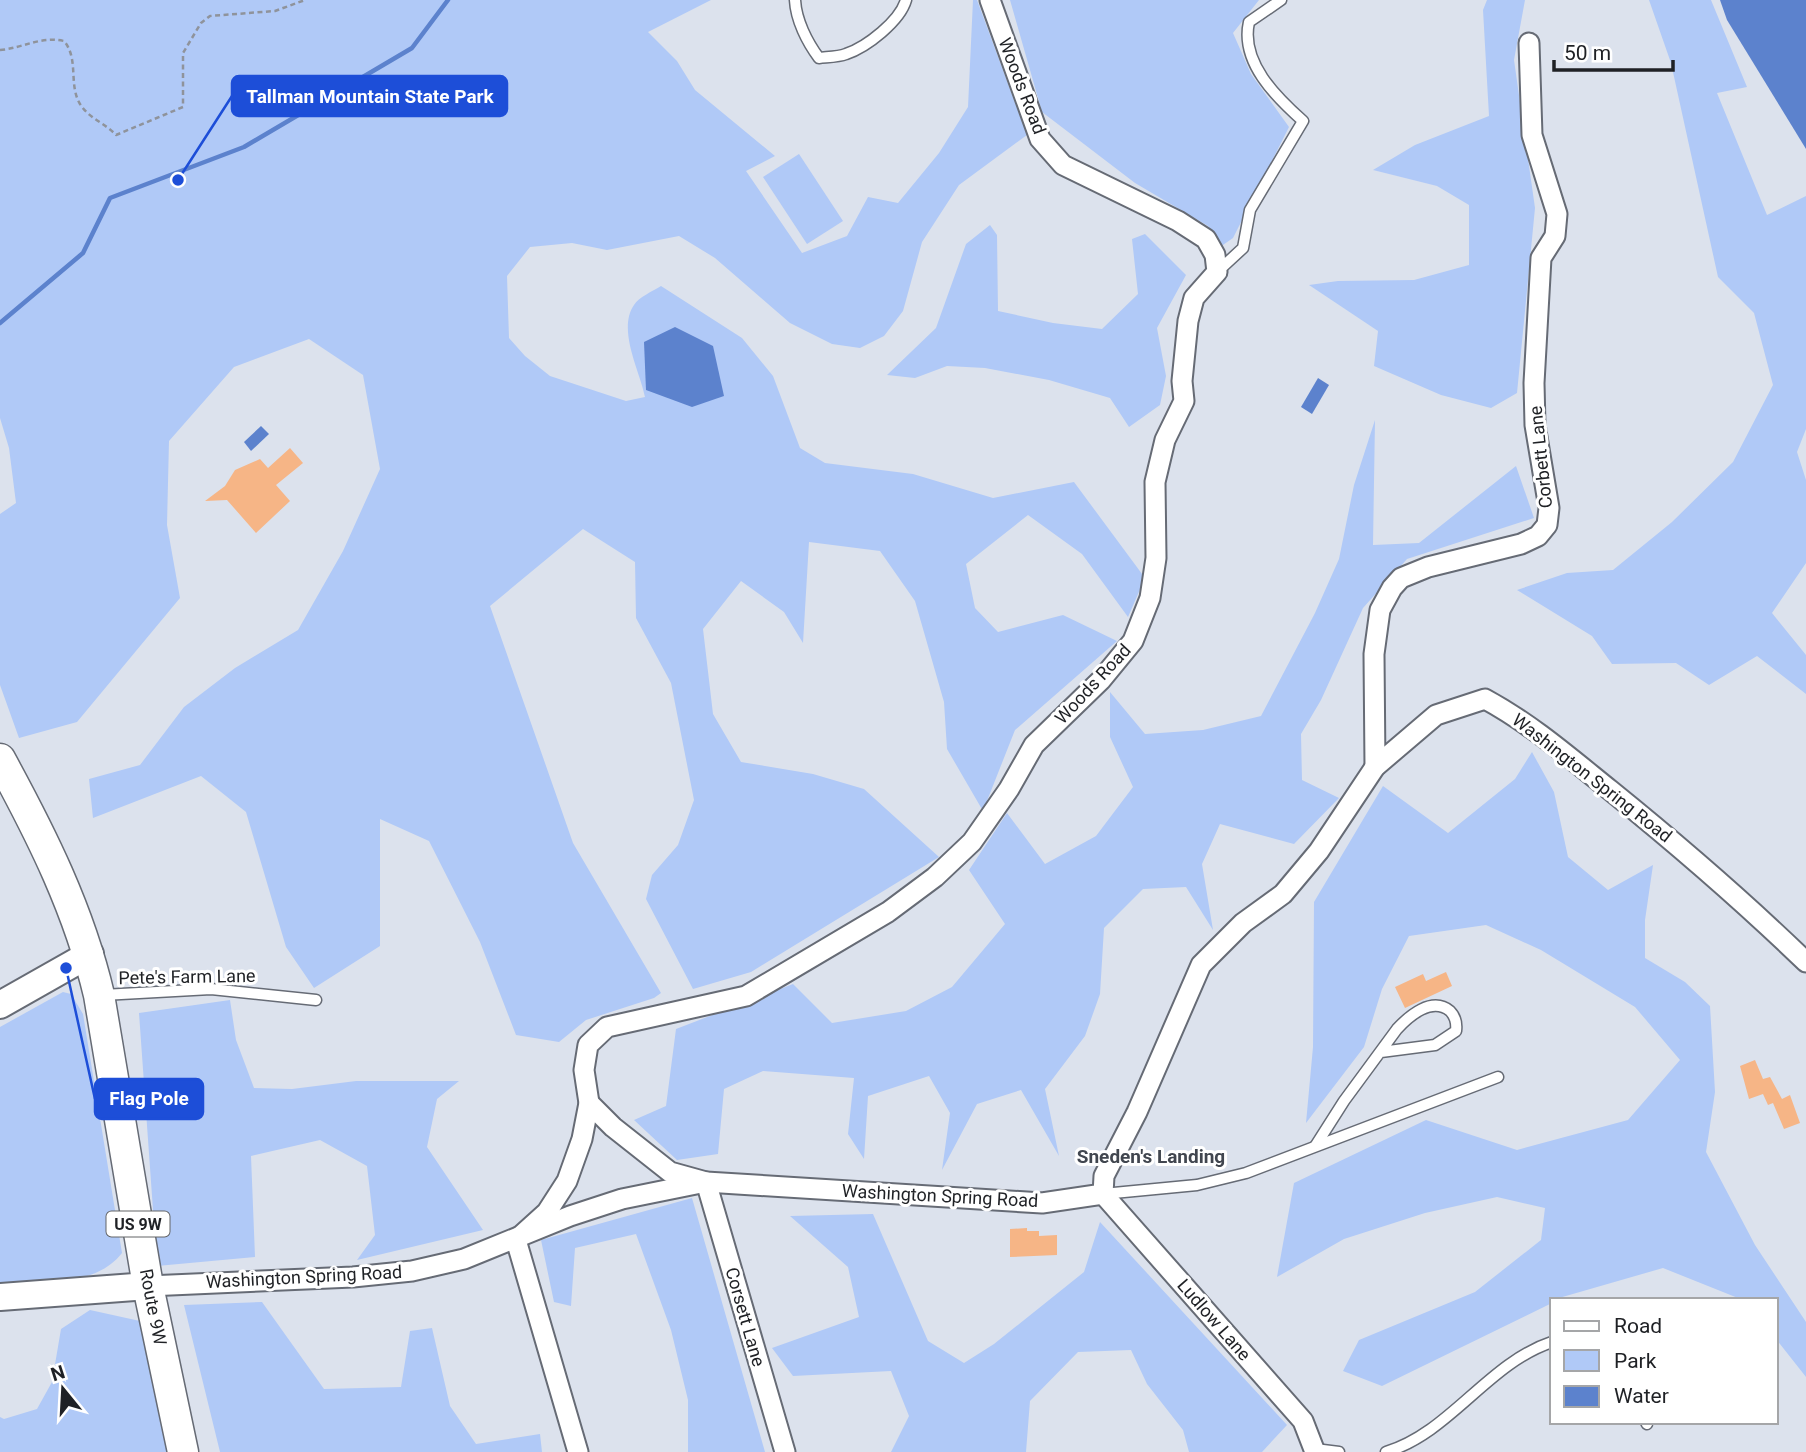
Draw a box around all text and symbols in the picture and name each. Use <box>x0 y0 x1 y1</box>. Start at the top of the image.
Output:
scale bar <box>1554 28 1673 72</box>
street label: Woods Road <box>994 35 1050 137</box>
text: 50 m <box>1564 41 1611 65</box>
callout: Tallman Mountain State Park <box>232 76 507 116</box>
text: Tallman Mountain State Park <box>246 85 495 108</box>
street label: Corbett Lane <box>1525 405 1556 509</box>
street label: Woods Road <box>1050 639 1135 728</box>
street label: Washington Spring Road <box>1508 709 1676 846</box>
street label: Pete's Farm Lane <box>118 965 256 988</box>
callout: Flag Pole <box>95 1079 203 1119</box>
text: Flag Pole <box>109 1087 189 1110</box>
district label: Sneden's Landing <box>1077 1145 1225 1168</box>
street label: Washington Spring Road <box>841 1180 1039 1211</box>
road number: US 9W <box>106 1212 170 1236</box>
street label: Washington Spring Road <box>205 1261 403 1292</box>
street label: Corsett Lane <box>721 1265 770 1369</box>
street label: Route 9W <box>136 1267 171 1347</box>
street label: Ludlow Lane <box>1173 1275 1255 1365</box>
legend <box>1550 1298 1778 1424</box>
text: Road <box>1614 1314 1662 1338</box>
text: Park <box>1614 1349 1657 1373</box>
north arrow <box>28 1354 98 1424</box>
text: N <box>48 1360 68 1386</box>
text: Water <box>1614 1384 1669 1408</box>

